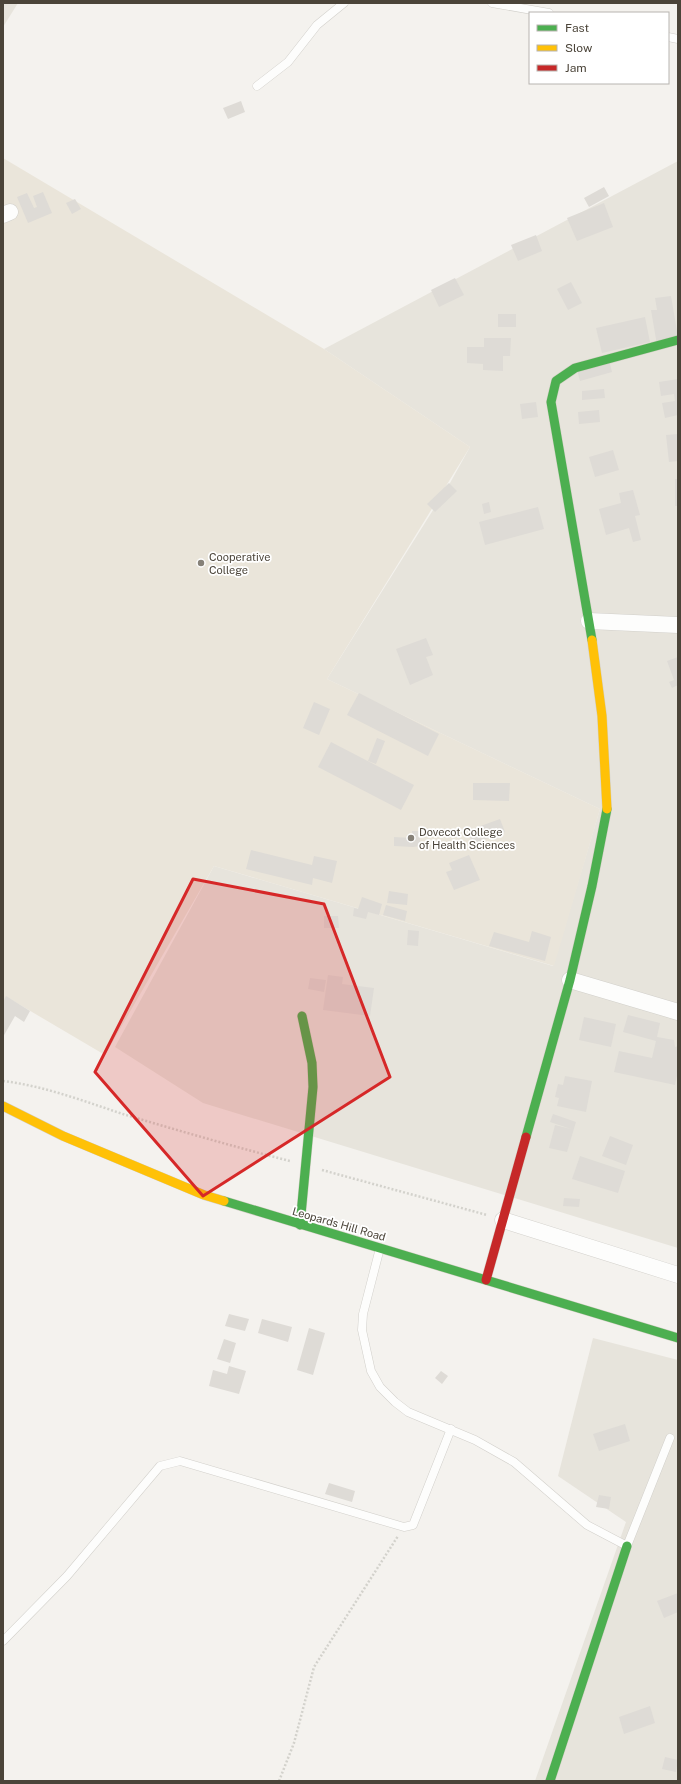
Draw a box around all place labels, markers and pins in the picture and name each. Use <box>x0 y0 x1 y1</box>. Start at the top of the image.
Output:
place label: Cooperative College <box>209 551 270 576</box>
marker: Cooperative College <box>196 558 206 568</box>
place label: Dovecot College of Health Sciences <box>419 826 516 851</box>
marker: Dovecot College of Health Sciences <box>406 833 416 843</box>

